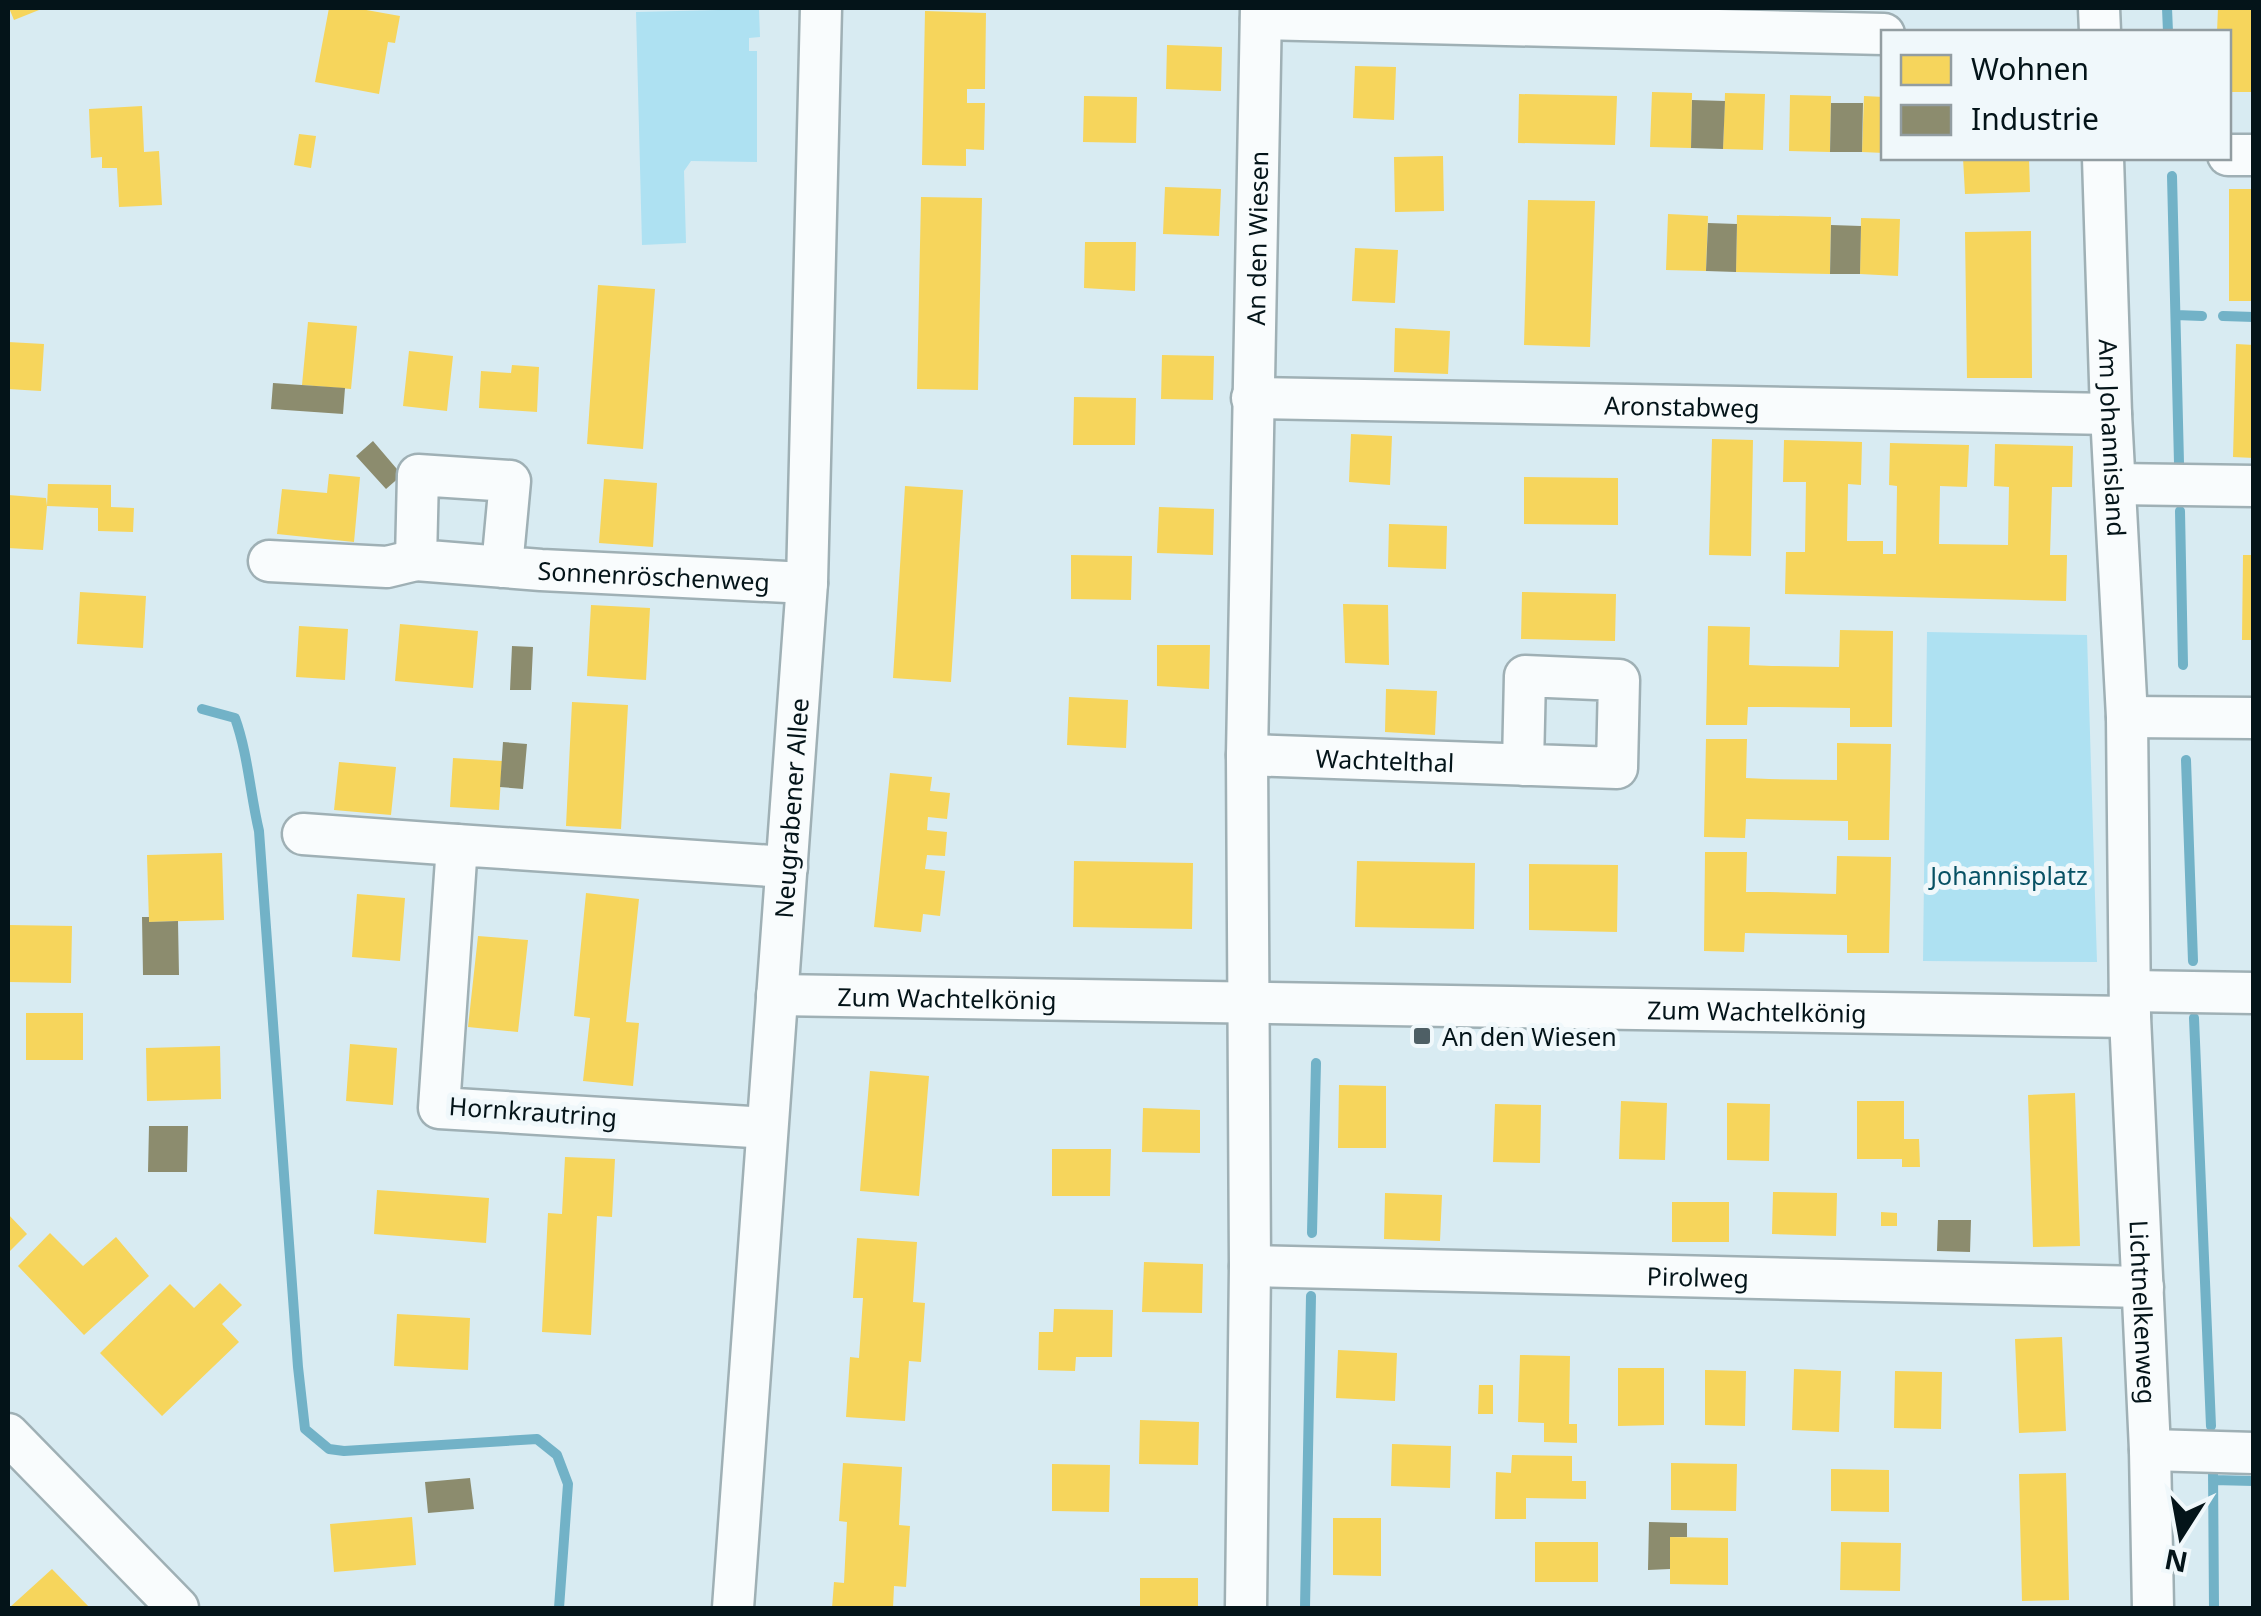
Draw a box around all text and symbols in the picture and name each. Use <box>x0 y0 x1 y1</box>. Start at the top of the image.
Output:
legend <box>1881 30 2231 160</box>
text: Wohnen <box>1971 48 2089 89</box>
text: Industrie <box>1971 98 2099 139</box>
street label: An den Wiesen <box>1238 150 1275 326</box>
street label: Am Johannisland <box>2092 338 2134 538</box>
street label: Aronstabweg <box>1604 388 1760 424</box>
street label: Sonnenröschenweg <box>537 553 771 598</box>
street label: Neugrabener Allee <box>766 697 816 919</box>
street label: Wachtelthal <box>1315 740 1455 779</box>
park label: Johannisplatz <box>1928 858 2088 892</box>
street label: Zum Wachtelkönig <box>837 979 1057 1017</box>
street label: Zum Wachtelkönig <box>1647 992 1867 1030</box>
place label: An den Wiesen <box>1442 1019 1617 1053</box>
marker: An den Wiesen <box>1411 1025 1433 1047</box>
street label: Hornkrautring <box>448 1088 618 1134</box>
street label: Lichtnelkenweg <box>2122 1219 2165 1405</box>
street label: Pirolweg <box>1646 1258 1749 1295</box>
north arrow <box>2131 1486 2231 1586</box>
text: N <box>2161 1541 2191 1582</box>

